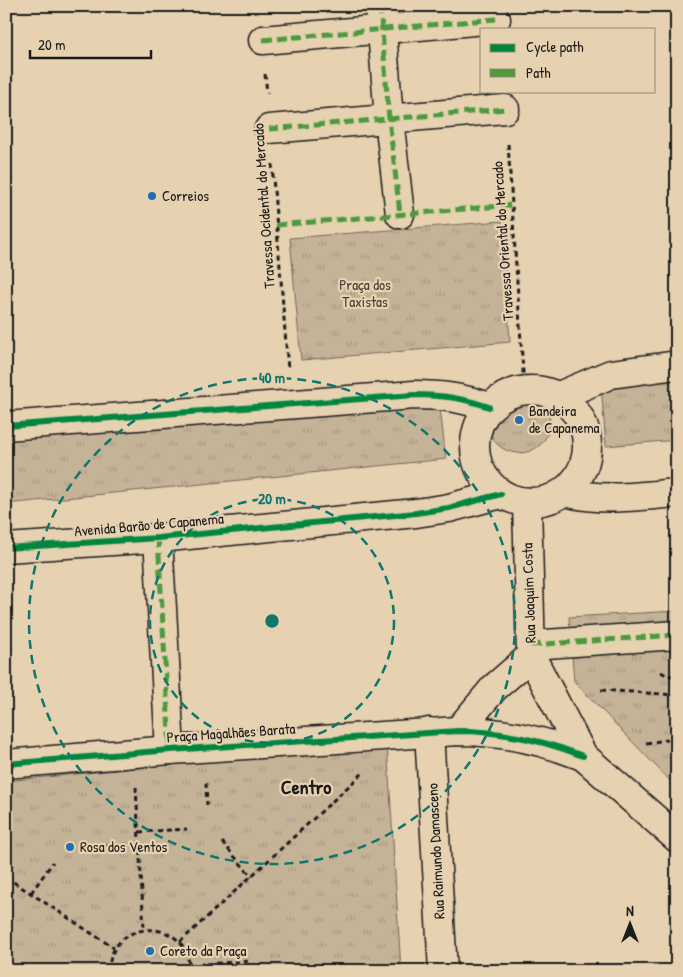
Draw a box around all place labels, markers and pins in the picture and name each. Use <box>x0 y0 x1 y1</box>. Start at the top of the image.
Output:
place label: Correios <box>162 185 209 206</box>
marker: Correios <box>146 190 158 202</box>
place label: Bandeira de Capanema <box>529 400 600 438</box>
marker: Bandeira de Capanema <box>513 414 525 426</box>
centre of rings <box>263 612 281 630</box>
place label: Rosa dos Ventos <box>80 836 167 857</box>
marker: Rosa dos Ventos <box>64 841 76 853</box>
place label: Coreto da Praça <box>160 940 247 961</box>
marker: Coreto da Praça <box>144 945 156 957</box>

